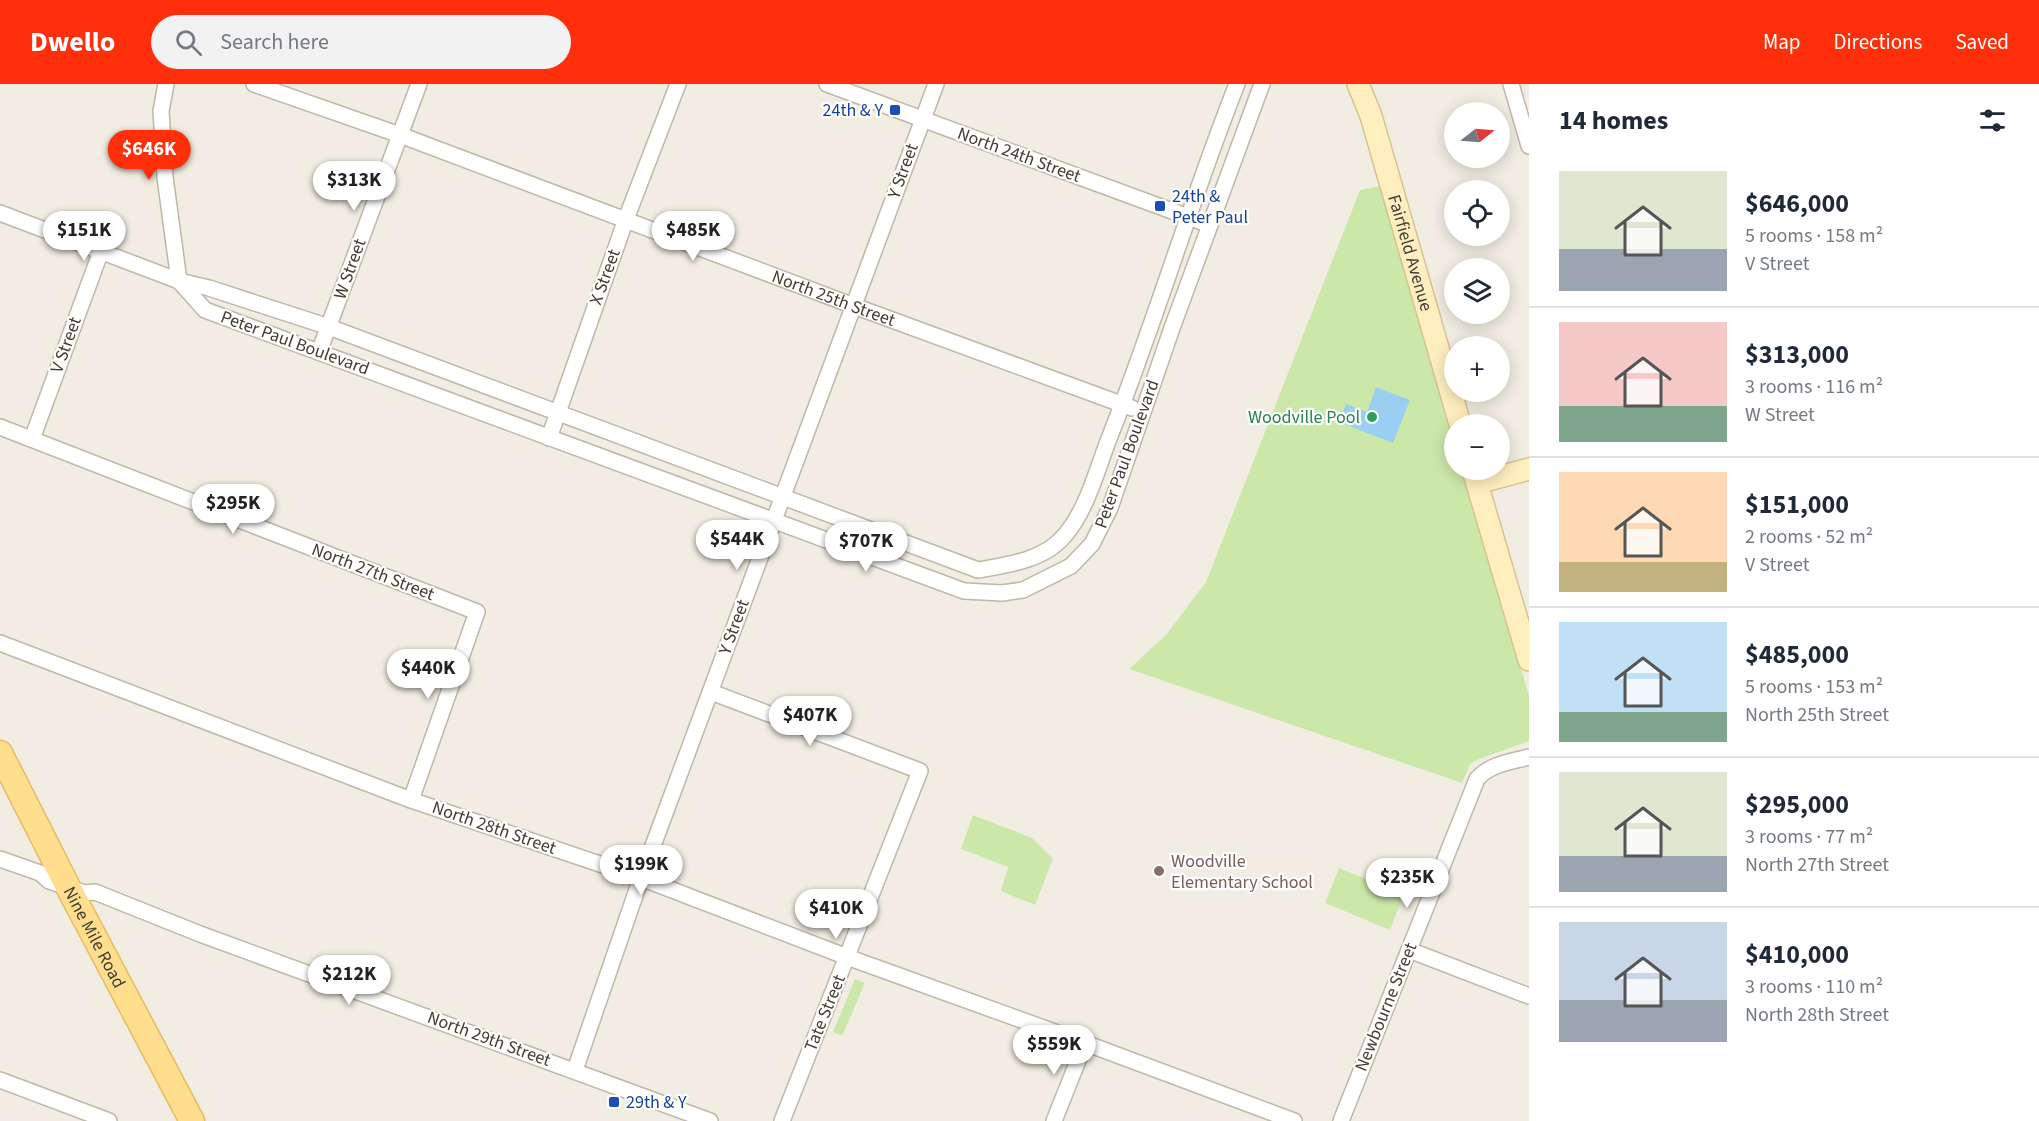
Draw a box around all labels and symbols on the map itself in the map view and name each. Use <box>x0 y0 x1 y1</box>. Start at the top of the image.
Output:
place label: 24th & Y <box>823 98 883 123</box>
north arrow <box>1444 102 1510 168</box>
marker: 24th & Y <box>888 103 902 117</box>
street label: North 24th Street <box>954 121 1084 189</box>
pin: $646K <box>107 130 191 181</box>
street label: Y Street <box>881 140 925 203</box>
pin: $313K <box>312 161 396 212</box>
place label: 24th & Peter Paul <box>1172 184 1248 230</box>
street label: Fairfield Avenue <box>1382 192 1439 314</box>
marker: 24th & Peter Paul <box>1153 199 1167 213</box>
pin: $151K <box>42 211 126 262</box>
pin: $485K <box>651 211 735 262</box>
street label: W Street <box>328 235 372 303</box>
street label: X Street <box>583 246 627 308</box>
street label: North 25th Street <box>769 264 899 333</box>
street label: Peter Paul Boulevard <box>217 304 373 382</box>
street label: V Street <box>44 313 88 377</box>
street label: Peter Paul Boulevard <box>1088 376 1166 532</box>
place label: Woodville Pool <box>1248 405 1360 430</box>
marker: Woodville Pool <box>1365 410 1379 424</box>
pin: $295K <box>191 484 275 535</box>
pin: $544K <box>695 520 779 571</box>
pin: $707K <box>824 522 908 573</box>
street label: North 27th Street <box>308 537 438 607</box>
street label: Y Street <box>712 596 756 659</box>
pin: $440K <box>386 649 470 700</box>
pin: $407K <box>768 696 852 747</box>
street label: North 28th Street <box>429 795 559 861</box>
pin: $199K <box>599 845 683 896</box>
place label: Woodville Elementary School <box>1171 849 1313 895</box>
pin: $235K <box>1365 858 1449 909</box>
marker: Woodville Elementary School <box>1152 864 1166 878</box>
street label: Nine Mile Road <box>57 882 132 992</box>
pin: $410K <box>794 889 878 940</box>
street label: Newbourne Street <box>1349 939 1423 1075</box>
pin: $212K <box>307 955 391 1006</box>
street label: Tate Street <box>798 971 852 1055</box>
street label: North 29th Street <box>424 1005 554 1073</box>
pin: $559K <box>1012 1025 1096 1076</box>
place label: 29th & Y <box>626 1090 687 1115</box>
marker: 29th & Y <box>607 1095 621 1109</box>

